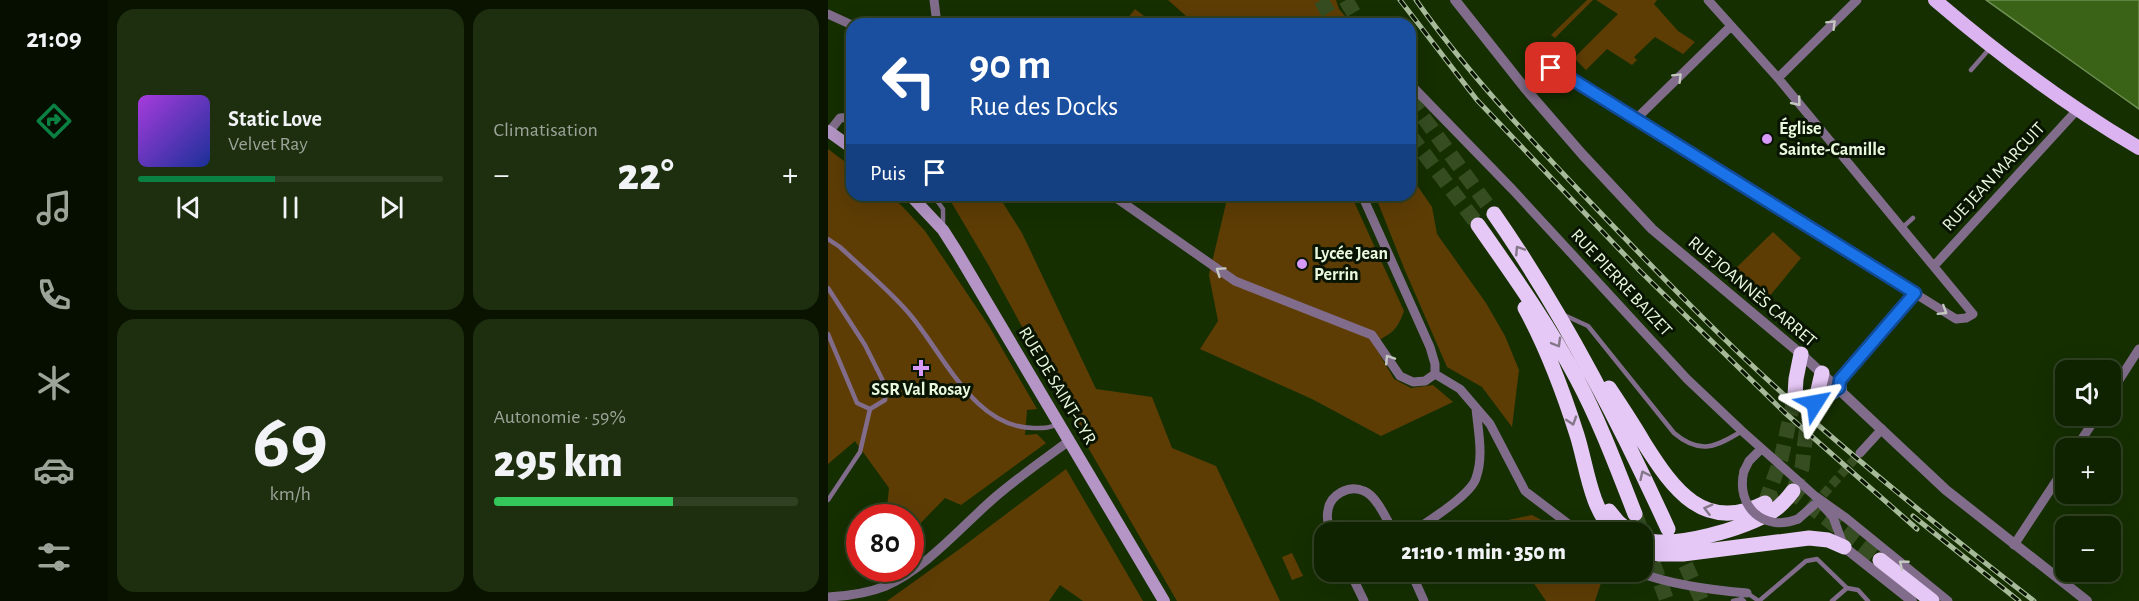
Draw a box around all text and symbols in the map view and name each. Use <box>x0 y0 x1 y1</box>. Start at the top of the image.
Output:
one-way arrow <box>1825 21 1836 32</box>
text: 21:09 <box>26 25 82 52</box>
icon: left <box>870 42 948 120</box>
pin <box>1525 42 1576 93</box>
text: 90 m <box>969 44 1051 86</box>
icon: arrive <box>1534 51 1567 84</box>
one-way arrow <box>1670 74 1681 85</box>
text: Rue des Docks <box>969 93 1118 120</box>
one-way arrow <box>1790 95 1801 106</box>
icon: directions <box>33 100 75 142</box>
text: Static Love <box>228 108 322 130</box>
place label: Église Sainte-Camille <box>1779 117 1886 159</box>
street label: RUE JEAN MARCUIT <box>1939 119 2049 235</box>
text: Climatisation <box>494 120 598 140</box>
marker: Église Sainte-Camille <box>1760 132 1774 146</box>
text: Velvet Ray <box>228 134 308 154</box>
text: 22° <box>618 153 674 198</box>
icon: arrive <box>918 156 951 189</box>
text: − <box>494 159 509 192</box>
text: + <box>782 159 798 192</box>
text: Puis <box>870 162 906 184</box>
icon: music <box>33 187 75 229</box>
icon: previous <box>172 191 205 224</box>
icon: pause <box>274 191 307 224</box>
icon: next <box>375 191 408 224</box>
street label: RUE PIERRE BAIZET <box>1567 226 1675 340</box>
street label: RUE JOANNÈS CARRET <box>1684 231 1822 351</box>
place label: Lycée Jean Perrin <box>1314 245 1388 284</box>
one-way arrow <box>1514 246 1526 256</box>
marker: Lycée Jean Perrin <box>1295 257 1309 271</box>
one-way arrow <box>1216 267 1227 278</box>
icon: phone <box>33 274 75 316</box>
one-way arrow <box>1937 303 1947 315</box>
street label: RUE DE SAINT-CYR <box>1015 324 1099 448</box>
one-way arrow <box>1550 337 1561 347</box>
one-way arrow <box>1385 355 1397 365</box>
marker: SSR Val Rosay <box>912 359 930 377</box>
map controls <box>2055 360 2121 582</box>
button: sound <box>2055 360 2121 426</box>
icon: climate <box>33 362 75 404</box>
position arrow <box>1783 371 1847 435</box>
place label: SSR Val Rosay <box>871 381 972 399</box>
text: 69 <box>253 404 328 482</box>
text: Autonomie · 59% <box>494 407 626 427</box>
one-way arrow <box>1565 415 1578 426</box>
button: + <box>2055 438 2121 504</box>
text: 295 km <box>494 440 623 485</box>
icon: car <box>33 449 75 491</box>
one-way arrow <box>1639 471 1651 482</box>
text: km/h <box>270 484 311 504</box>
speed limit sign: 80 <box>846 504 924 582</box>
one-way arrow <box>1703 504 1714 516</box>
button: − <box>2055 516 2121 582</box>
icon: filters <box>33 536 75 578</box>
text: 21:10 · 1 min · 350 m <box>1401 541 1566 563</box>
one-way arrow <box>1899 560 1910 571</box>

